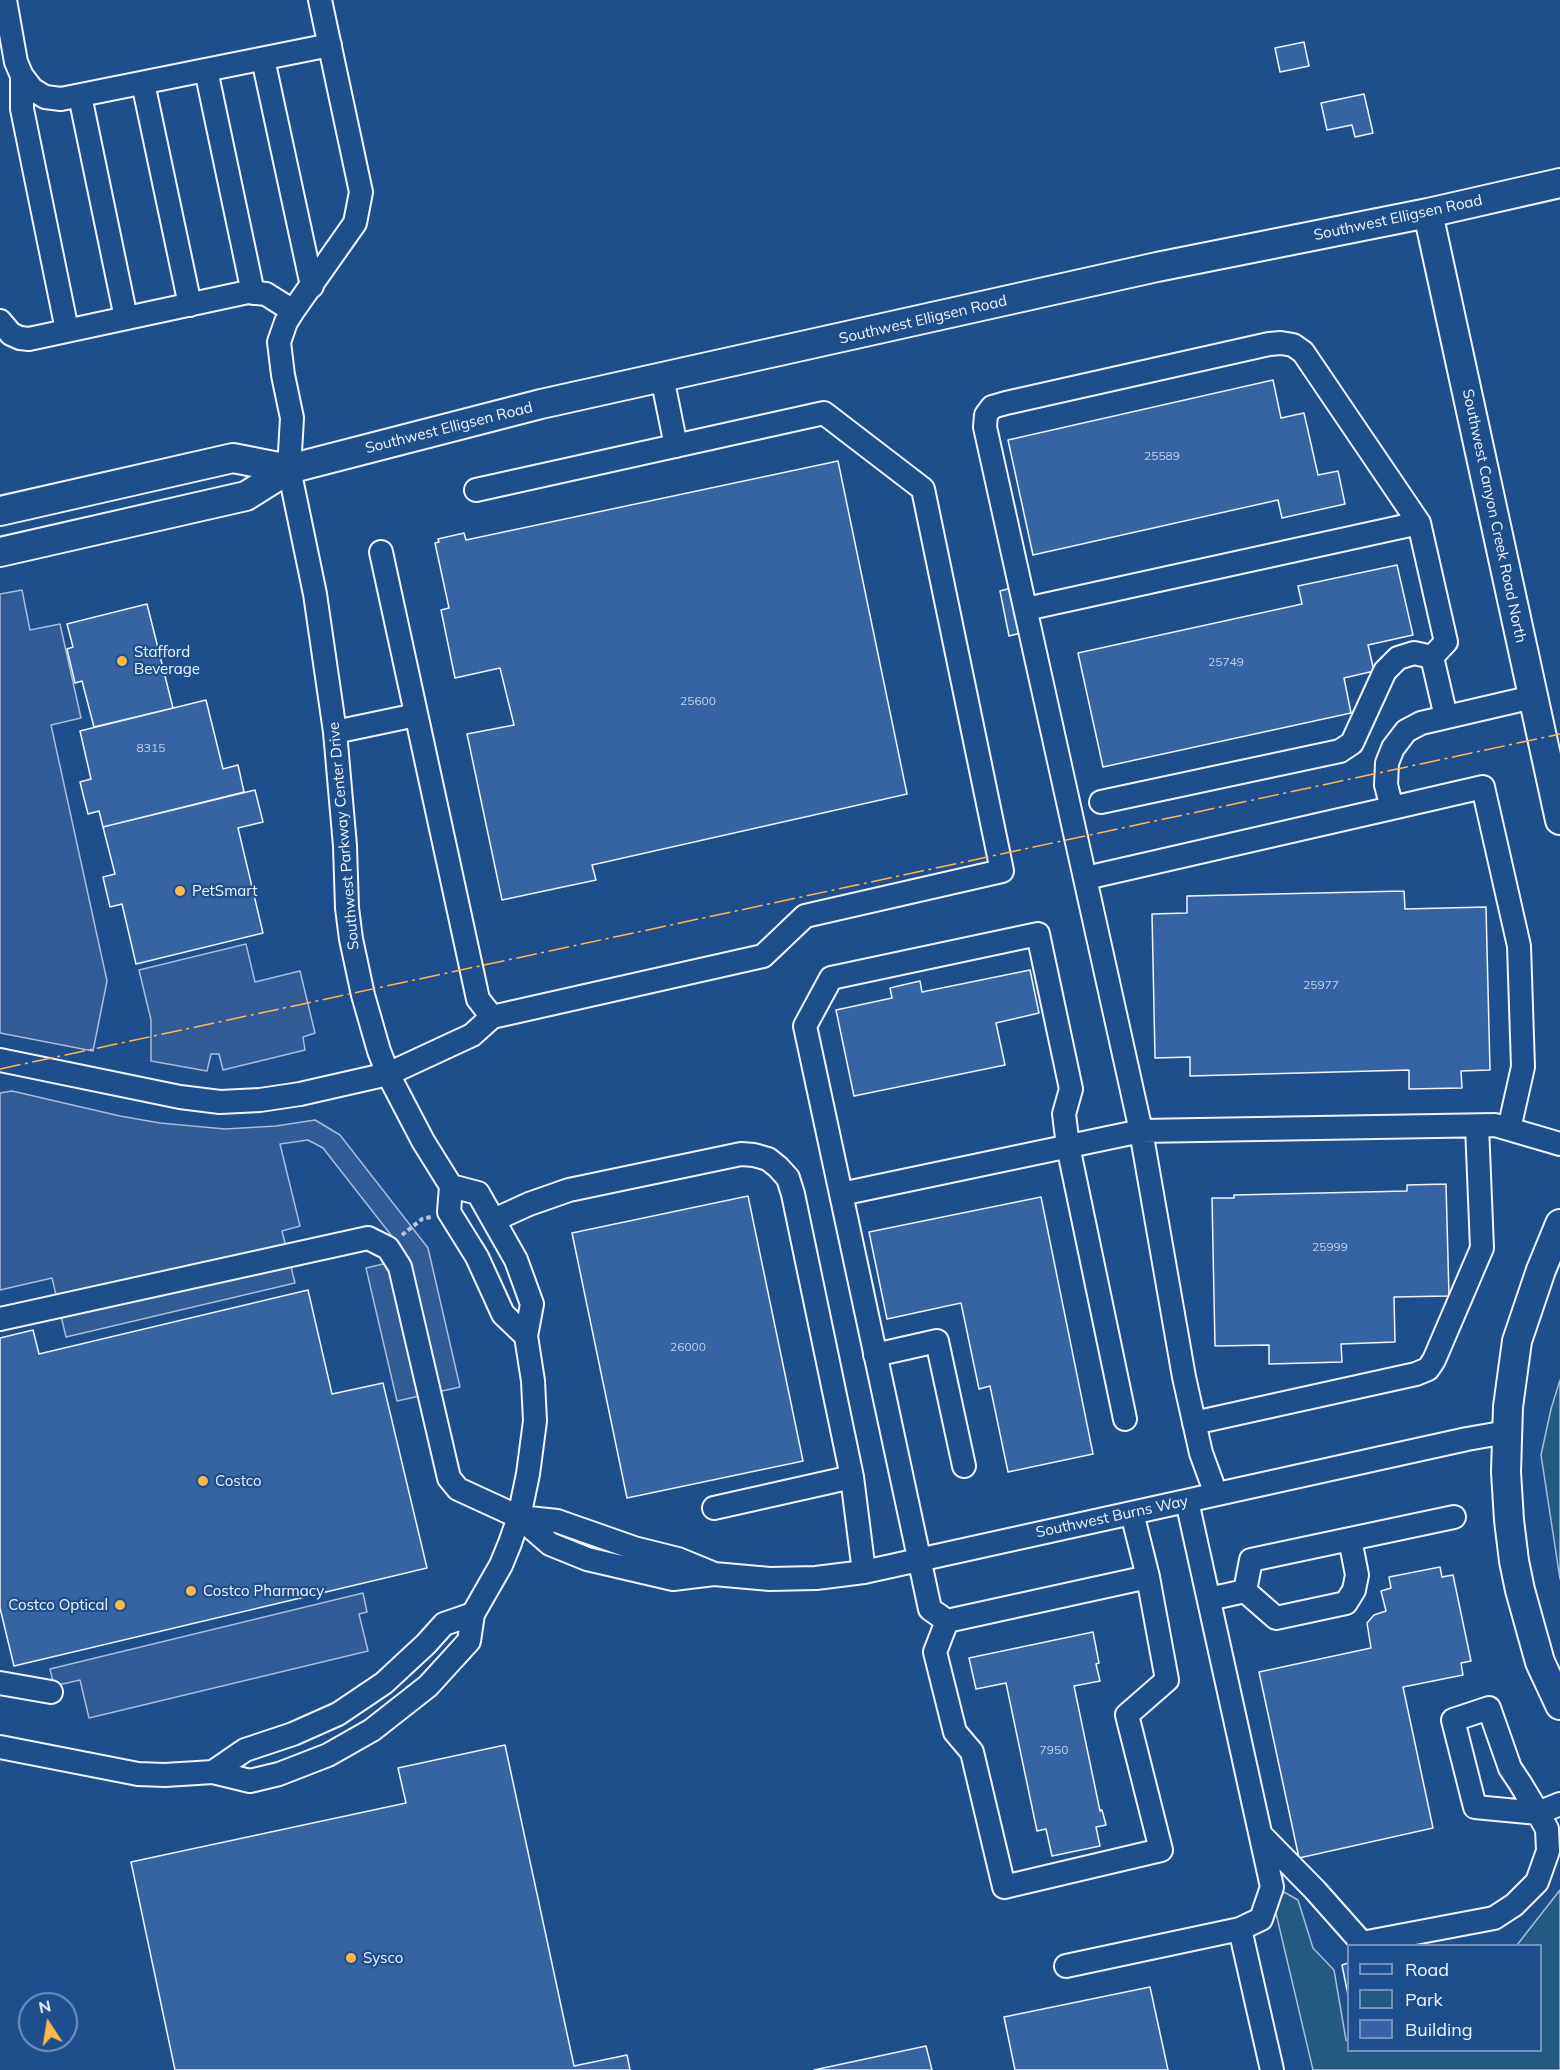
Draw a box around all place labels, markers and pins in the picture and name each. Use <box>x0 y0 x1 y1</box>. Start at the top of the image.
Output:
place label: Stafford Beverage <box>134 643 200 678</box>
marker: Stafford Beverage <box>115 654 129 668</box>
place label: PetSmart <box>192 882 257 900</box>
marker: PetSmart <box>173 884 187 898</box>
place label: Costco <box>215 1472 262 1490</box>
marker: Costco <box>196 1474 210 1488</box>
place label: Costco Pharmacy <box>203 1582 324 1600</box>
marker: Costco Pharmacy <box>184 1584 198 1598</box>
place label: Costco Optical <box>8 1596 108 1614</box>
marker: Costco Optical <box>113 1598 127 1612</box>
place label: Sysco <box>363 1949 403 1967</box>
marker: Sysco <box>344 1951 358 1965</box>

